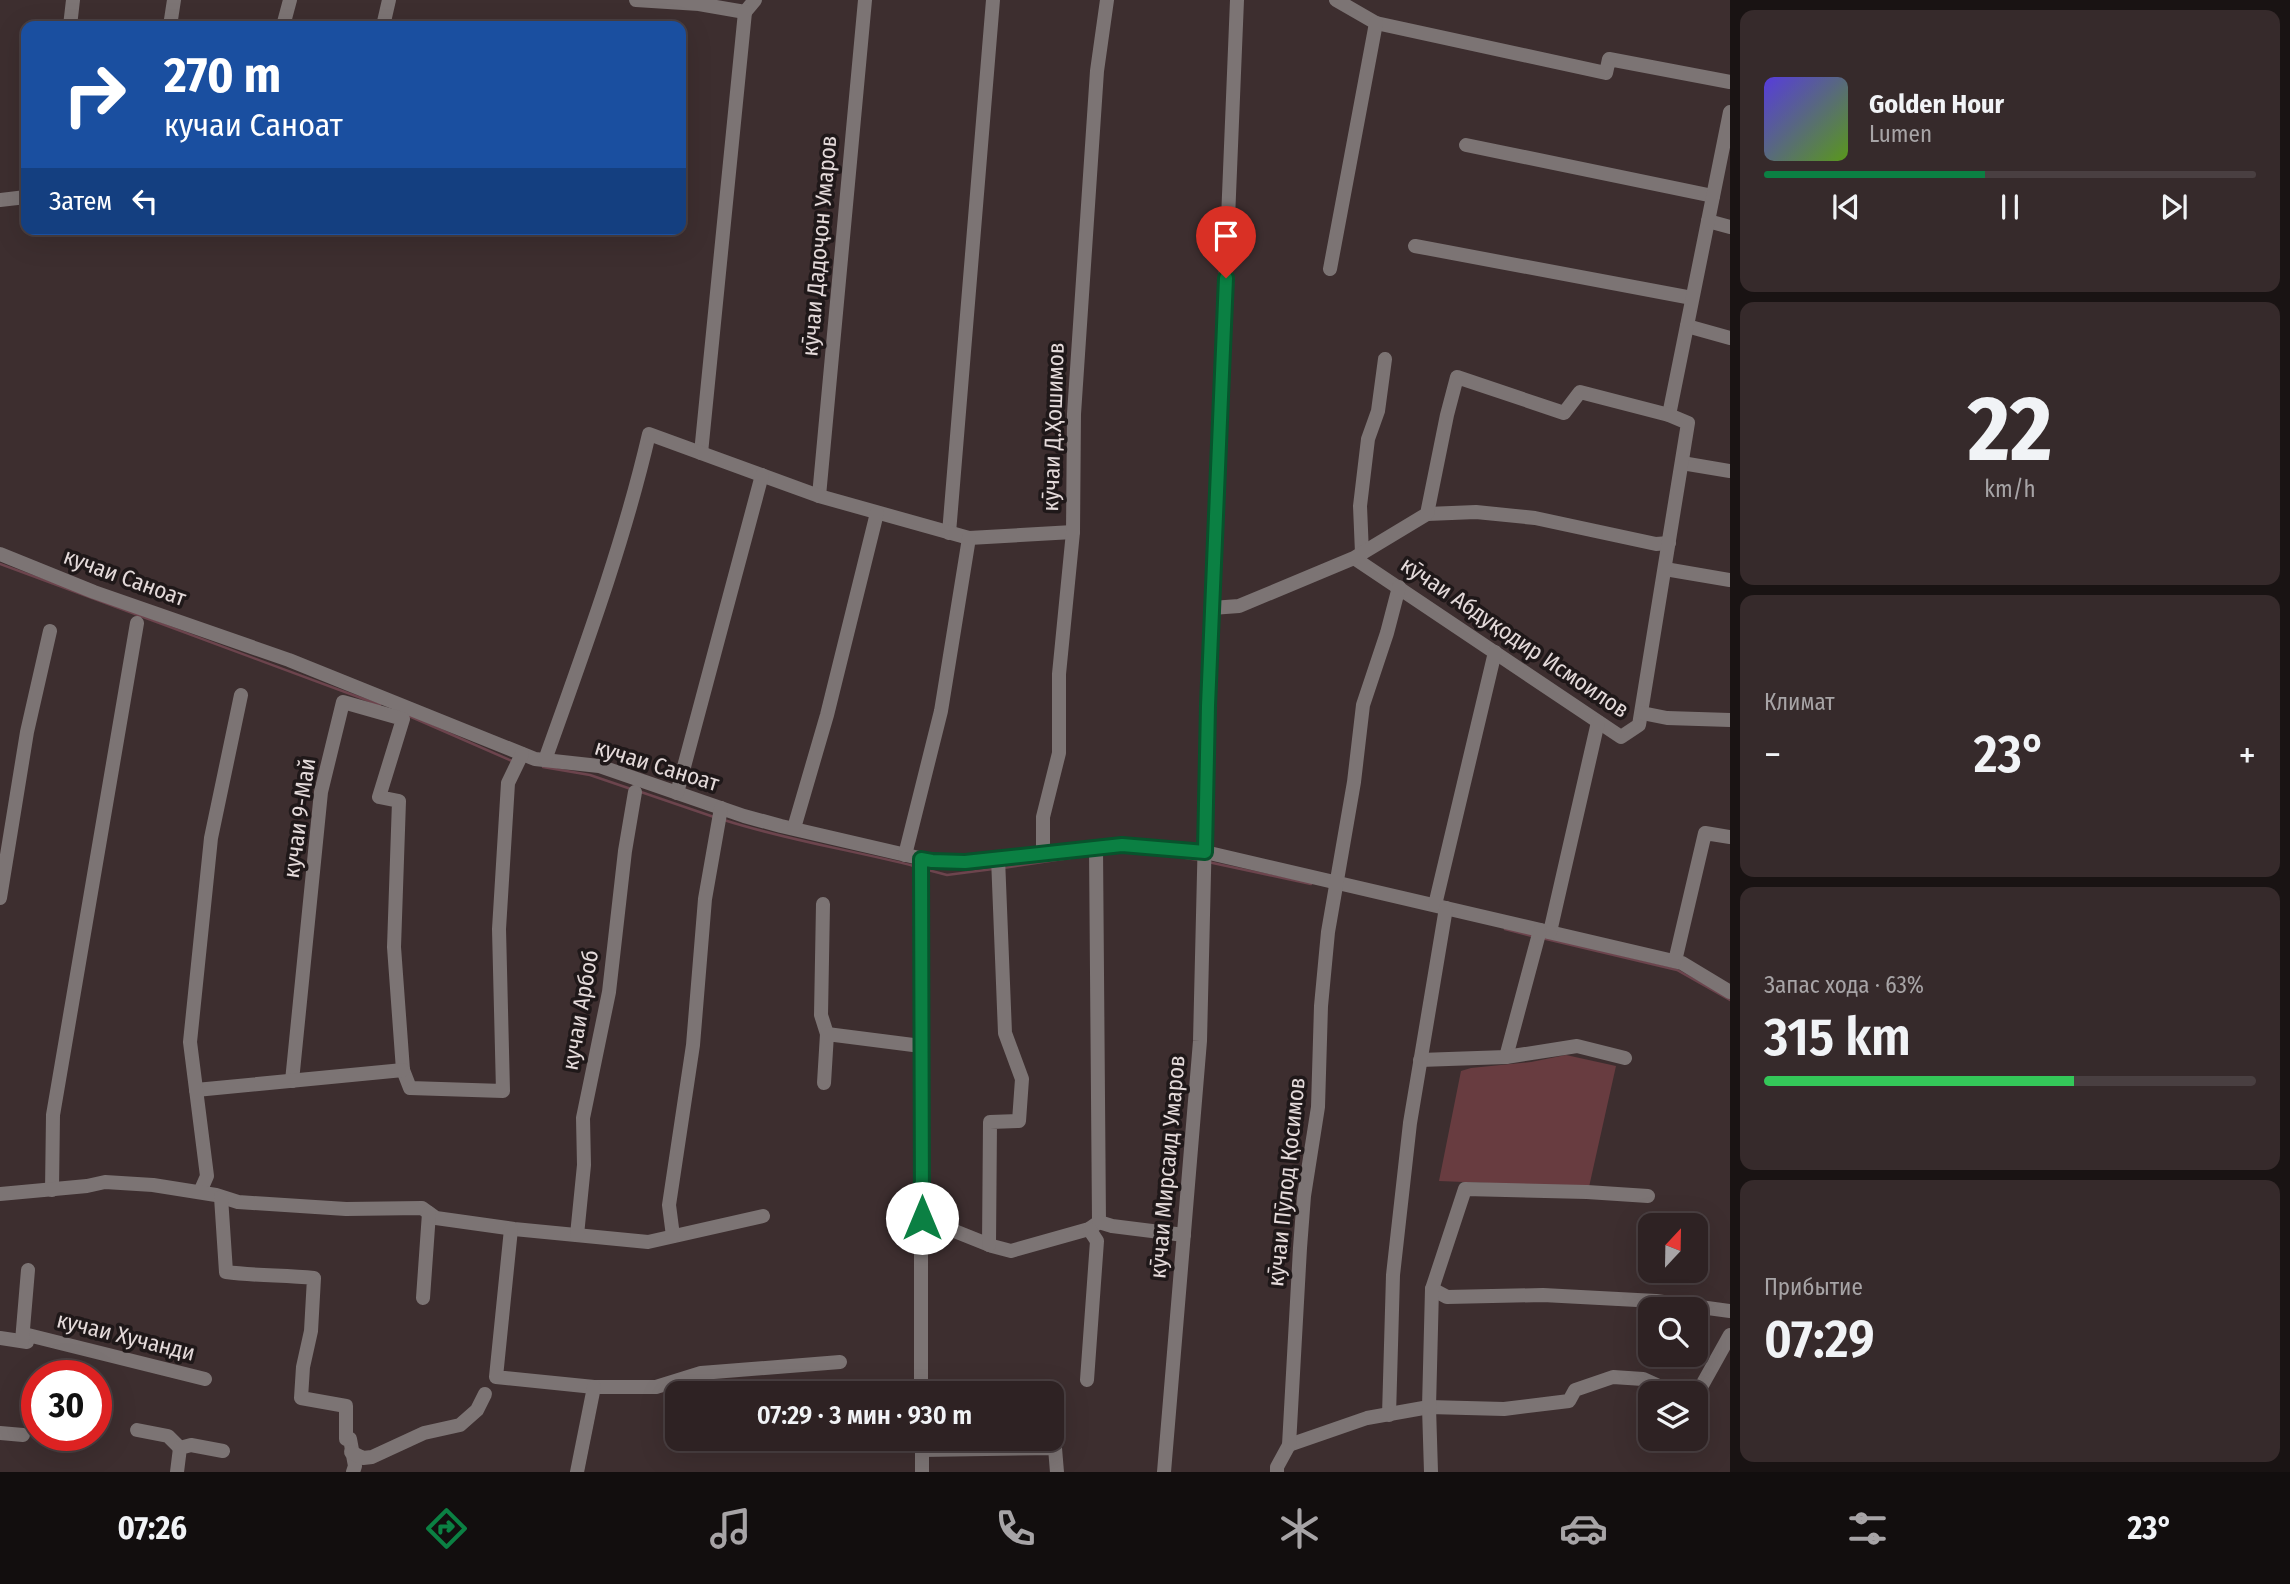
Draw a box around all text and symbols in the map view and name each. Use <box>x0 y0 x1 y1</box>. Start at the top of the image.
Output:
text: 270 m <box>164 46 281 105</box>
icon: right <box>49 49 140 140</box>
text: Golden Hour <box>1869 89 2004 120</box>
text: кучаи Саноат <box>164 106 343 144</box>
text: Lumen <box>1869 120 1932 148</box>
street label: кӯчаи Дадоҷон Умаров <box>795 134 843 358</box>
icon: left <box>126 182 164 220</box>
text: Затем <box>49 186 112 217</box>
icon: previous <box>1827 188 1865 226</box>
icon: pause <box>1991 188 2029 226</box>
icon: next <box>2155 188 2193 226</box>
pin <box>1196 206 1256 278</box>
icon: arrive <box>1207 217 1245 255</box>
street label: кӯчаи Д.Ҳошимов <box>1036 342 1070 512</box>
text: 22 <box>1968 375 2052 484</box>
text: km/h <box>1984 475 2036 503</box>
street label: кучаи Саноат <box>60 542 191 612</box>
street label: кӯчаи Абдуқодир Исмоилов <box>1396 550 1634 724</box>
text: Климат <box>1764 688 1835 716</box>
text: 23° <box>1974 723 2046 786</box>
text: − <box>1764 732 1781 778</box>
text: + <box>2239 732 2256 778</box>
street label: кучаи Саноат <box>591 733 723 797</box>
street label: кучаи 9-Май <box>277 756 321 880</box>
street label: кучаи Арбоб <box>556 948 604 1072</box>
text: Запас хода · 63% <box>1764 971 1924 999</box>
text: 315 km <box>1764 1006 1911 1069</box>
street label: кӯчаи Мирсаид Умаров <box>1143 1054 1191 1280</box>
street label: кӯчаи Пӯлод Қосимов <box>1261 1076 1311 1288</box>
position arrow <box>885 1181 959 1255</box>
north arrow <box>1638 1213 1708 1283</box>
map controls <box>1638 1213 1708 1451</box>
text: Прибытие <box>1764 1273 1863 1301</box>
button: search <box>1638 1297 1708 1367</box>
street label: кучаи Хучанди <box>54 1305 198 1367</box>
text: 07:29 <box>1764 1308 1875 1371</box>
speed limit sign: 30 <box>21 1360 112 1451</box>
button: layers <box>1638 1381 1708 1451</box>
text: 07:29 · 3 мин · 930 m <box>757 1400 972 1431</box>
icon: directions <box>422 1504 471 1553</box>
icon: music <box>706 1504 755 1553</box>
icon: phone <box>991 1504 1040 1553</box>
icon: climate <box>1275 1504 1324 1553</box>
icon: car <box>1559 1504 1608 1553</box>
icon: filters <box>1843 1504 1892 1553</box>
text: 07:26 <box>118 1509 187 1547</box>
text: 23° <box>2127 1509 2172 1547</box>

